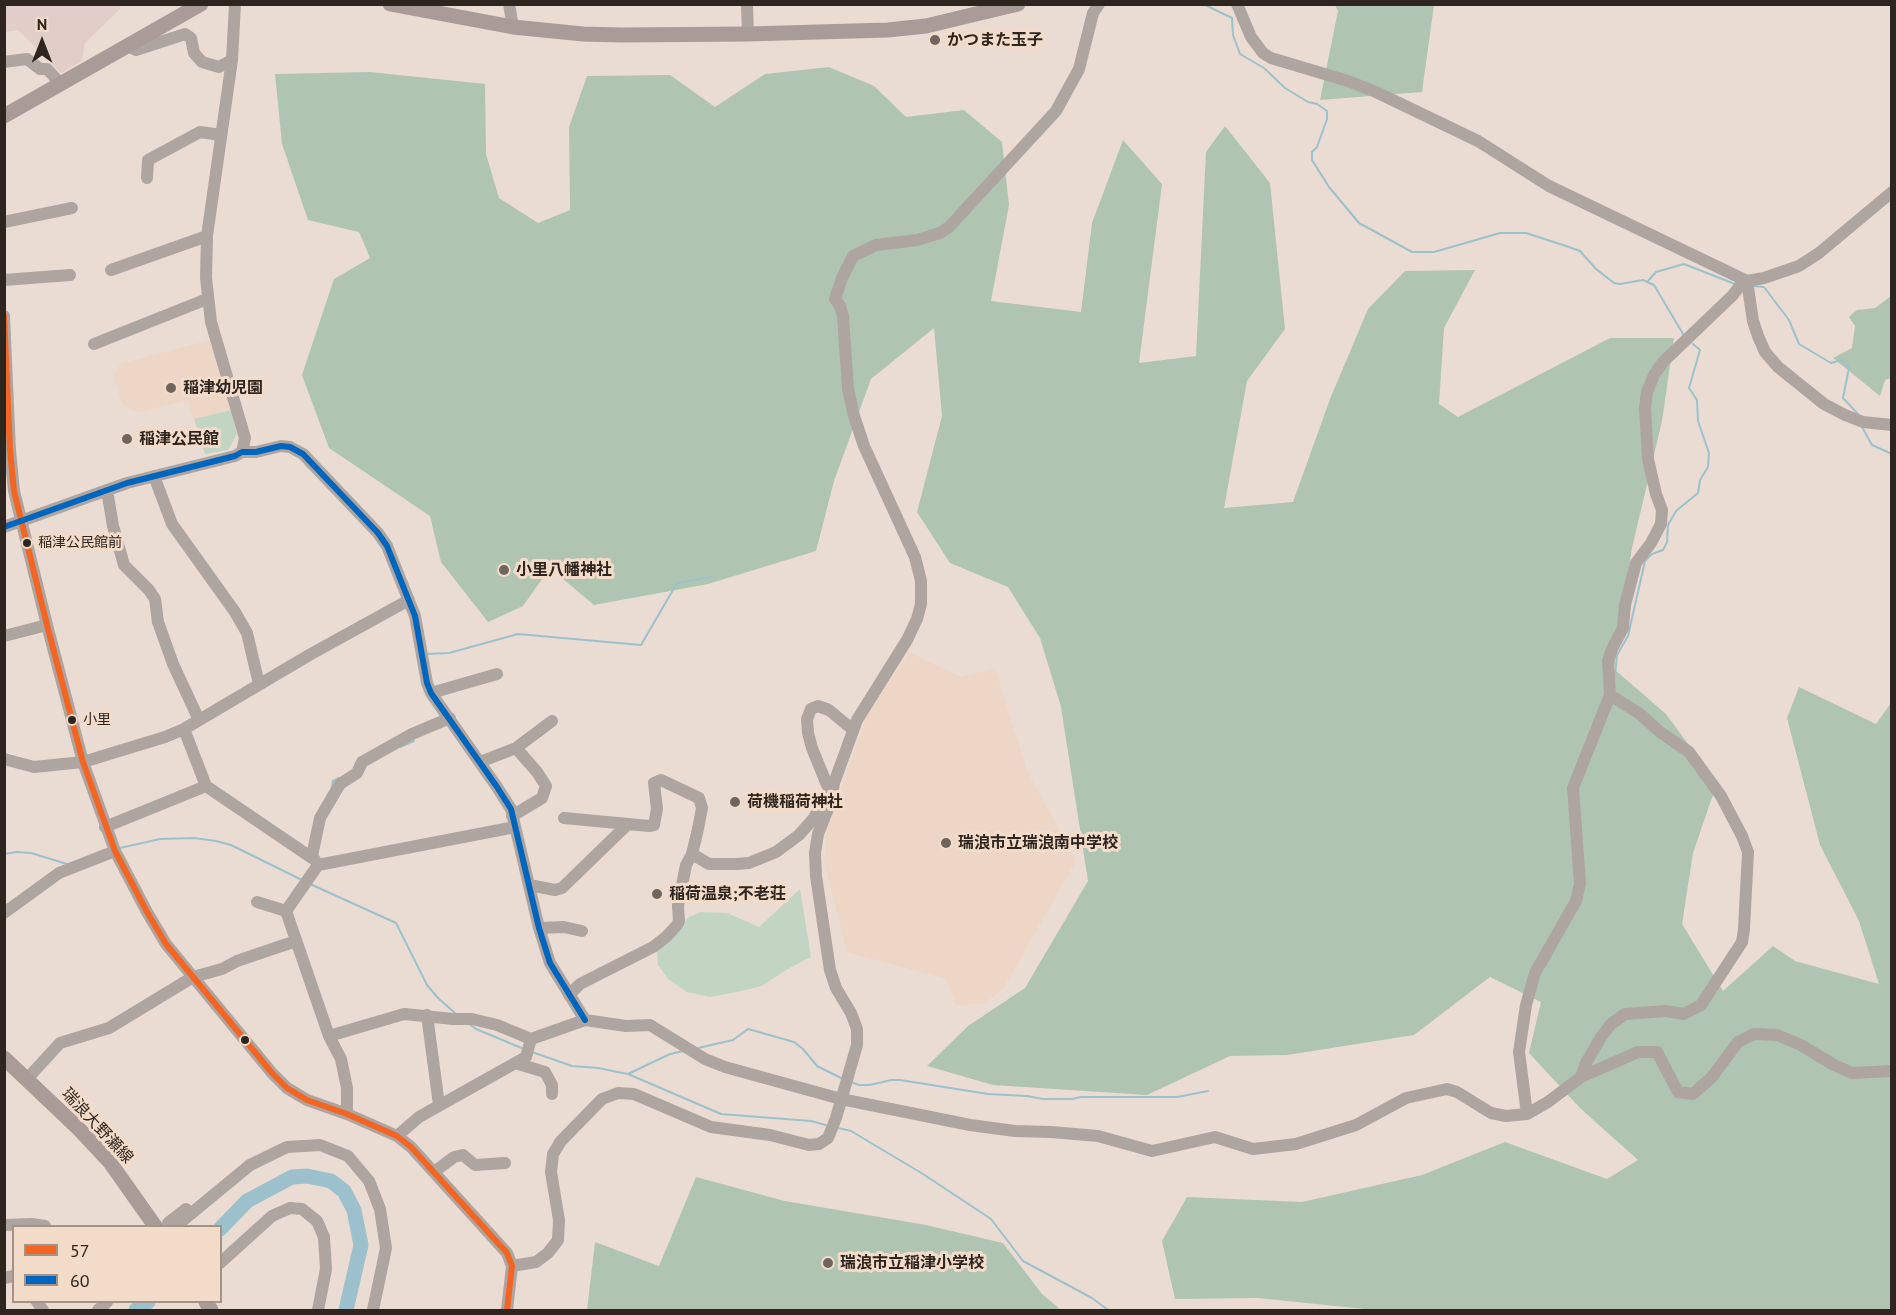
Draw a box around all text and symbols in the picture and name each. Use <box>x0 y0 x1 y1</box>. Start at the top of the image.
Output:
north arrow <box>12 12 72 72</box>
text: N <box>37 14 47 34</box>
place label: かつまた玉子 <box>947 30 1043 50</box>
marker: かつまた玉子 <box>928 33 942 47</box>
place label: 稲津幼児園 <box>183 378 263 398</box>
marker: 稲津幼児園 <box>164 381 178 395</box>
place label: 稲津公民館 <box>139 429 219 449</box>
marker: 稲津公民館 <box>120 432 134 446</box>
place label: 稲津公民館前 <box>38 535 122 551</box>
marker: 稲津公民館前 <box>21 537 33 549</box>
place label: 小里八幡神社 <box>516 560 612 580</box>
marker: 小里八幡神社 <box>497 563 511 577</box>
place label: 小里 <box>83 712 111 728</box>
marker: 小里 <box>66 714 78 726</box>
place label: 荷機稲荷神社 <box>747 792 843 812</box>
marker: 荷機稲荷神社 <box>728 795 742 809</box>
place label: 瑞浪市立瑞浪南中学校 <box>958 833 1118 853</box>
marker: 瑞浪市立瑞浪南中学校 <box>939 836 953 850</box>
place label: 稲荷温泉;不老荘 <box>669 884 786 904</box>
marker: 稲荷温泉;不老荘 <box>650 887 664 901</box>
unlabelled marker <box>239 1034 251 1046</box>
street label: 瑞浪大野瀬線 <box>57 1084 137 1168</box>
legend <box>12 1225 222 1303</box>
text: 57 <box>70 1239 90 1262</box>
place label: 瑞浪市立稲津小学校 <box>840 1253 984 1273</box>
marker: 瑞浪市立稲津小学校 <box>821 1256 835 1270</box>
text: 60 <box>70 1269 90 1292</box>

